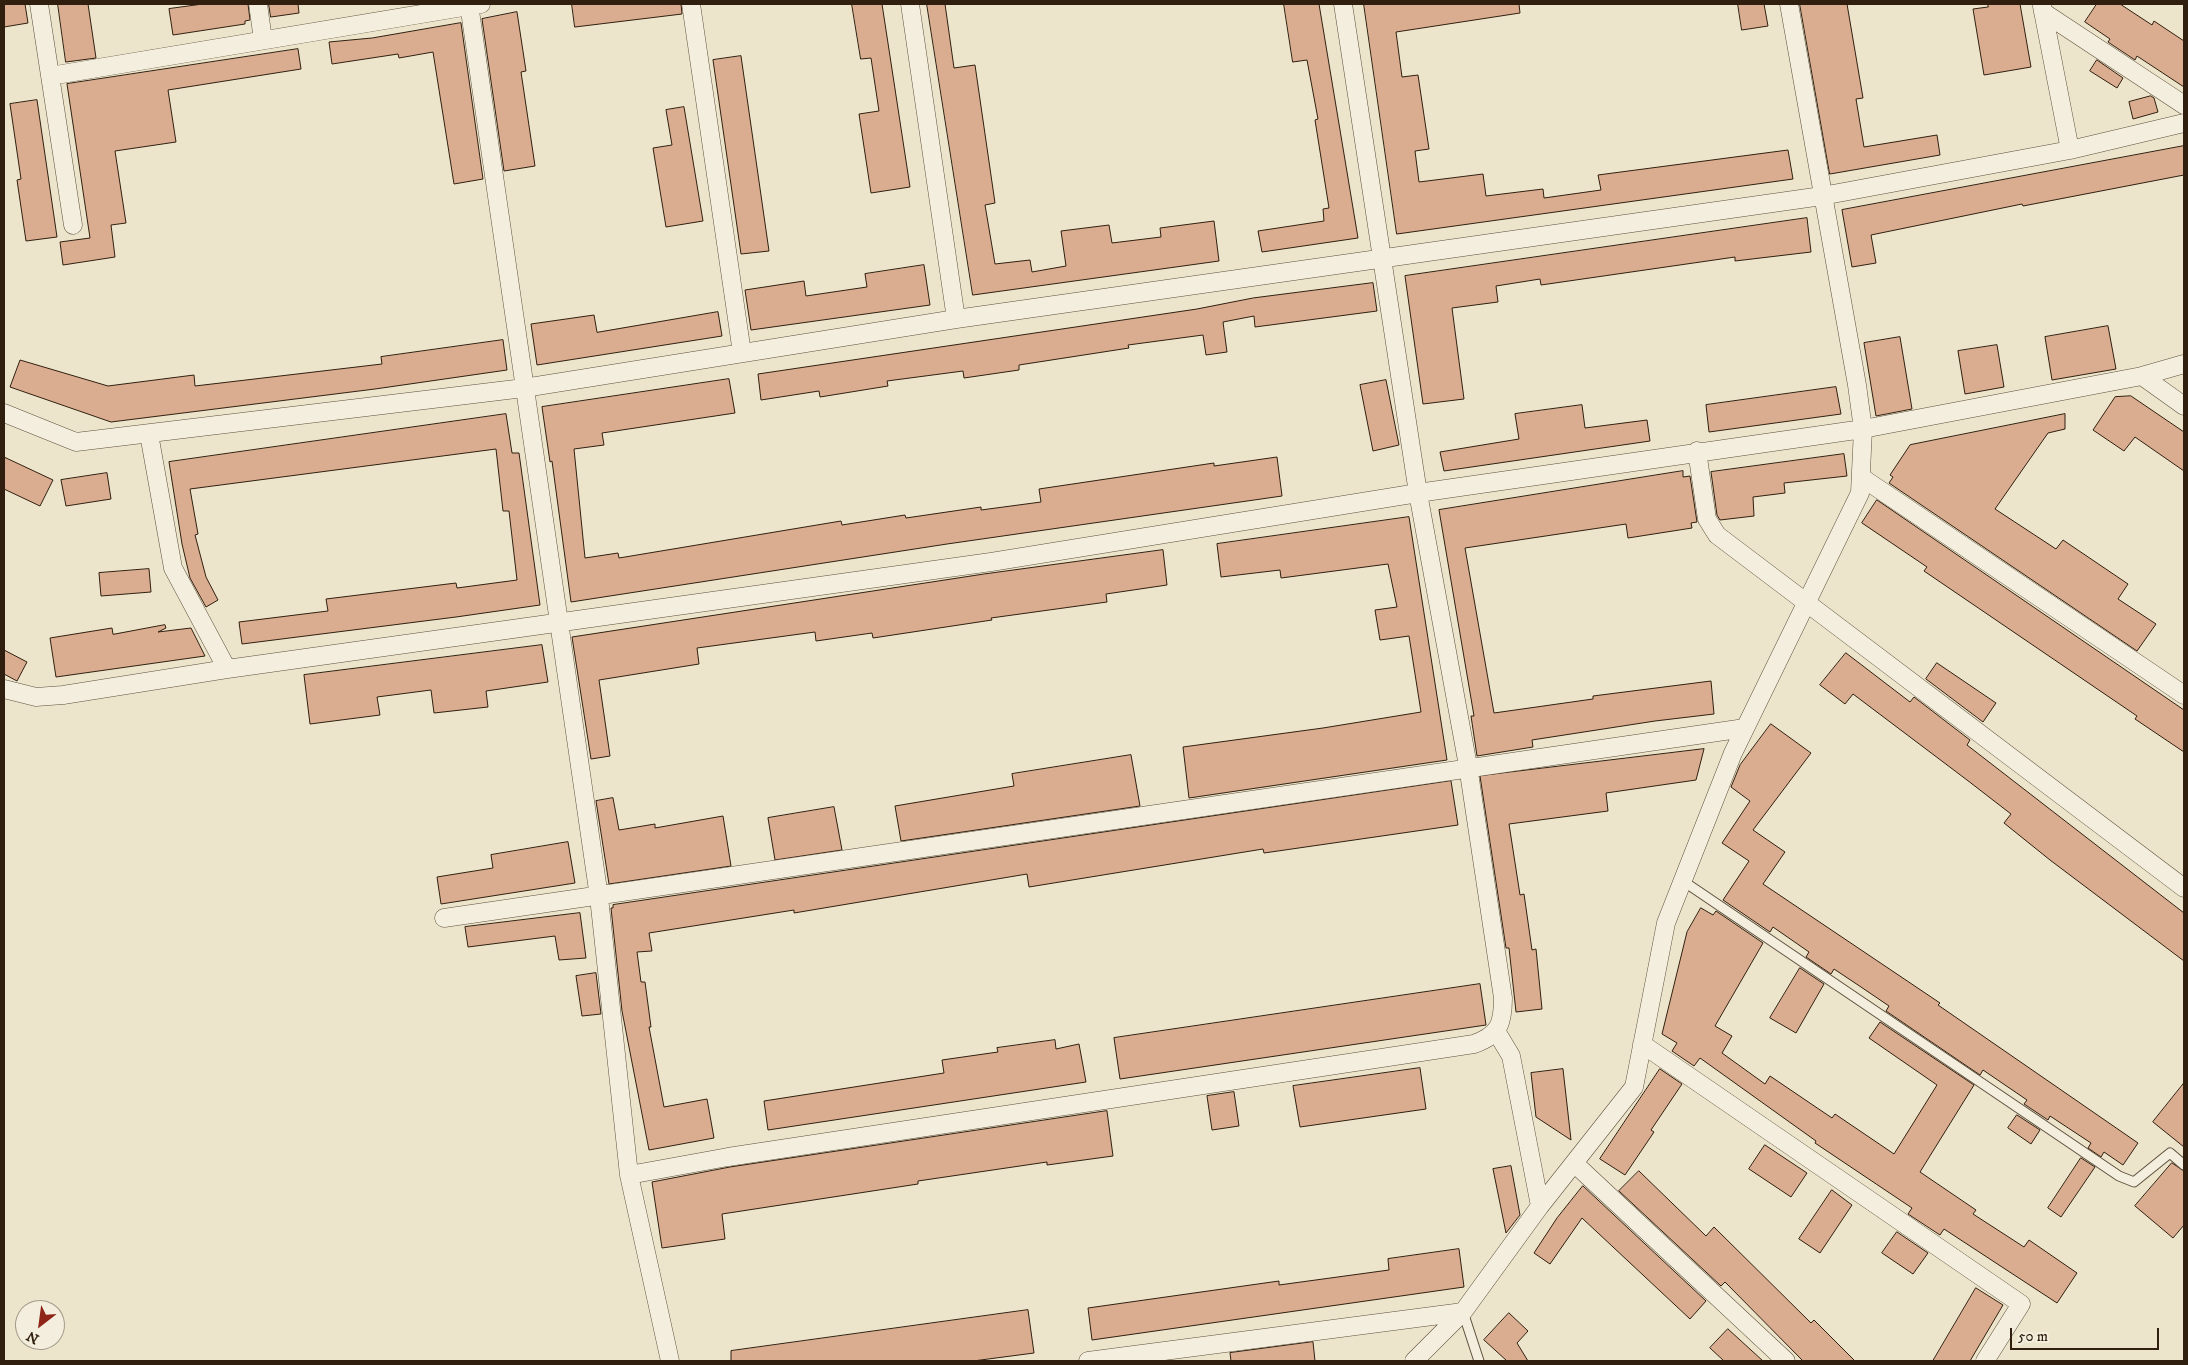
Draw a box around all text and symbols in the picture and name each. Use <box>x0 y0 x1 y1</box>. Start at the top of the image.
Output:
north arrow <box>15 1300 65 1350</box>
scale bar <box>2013 1318 2162 1350</box>
text: N <box>24 1326 42 1348</box>
text: 50 m <box>2018 1327 2048 1346</box>

